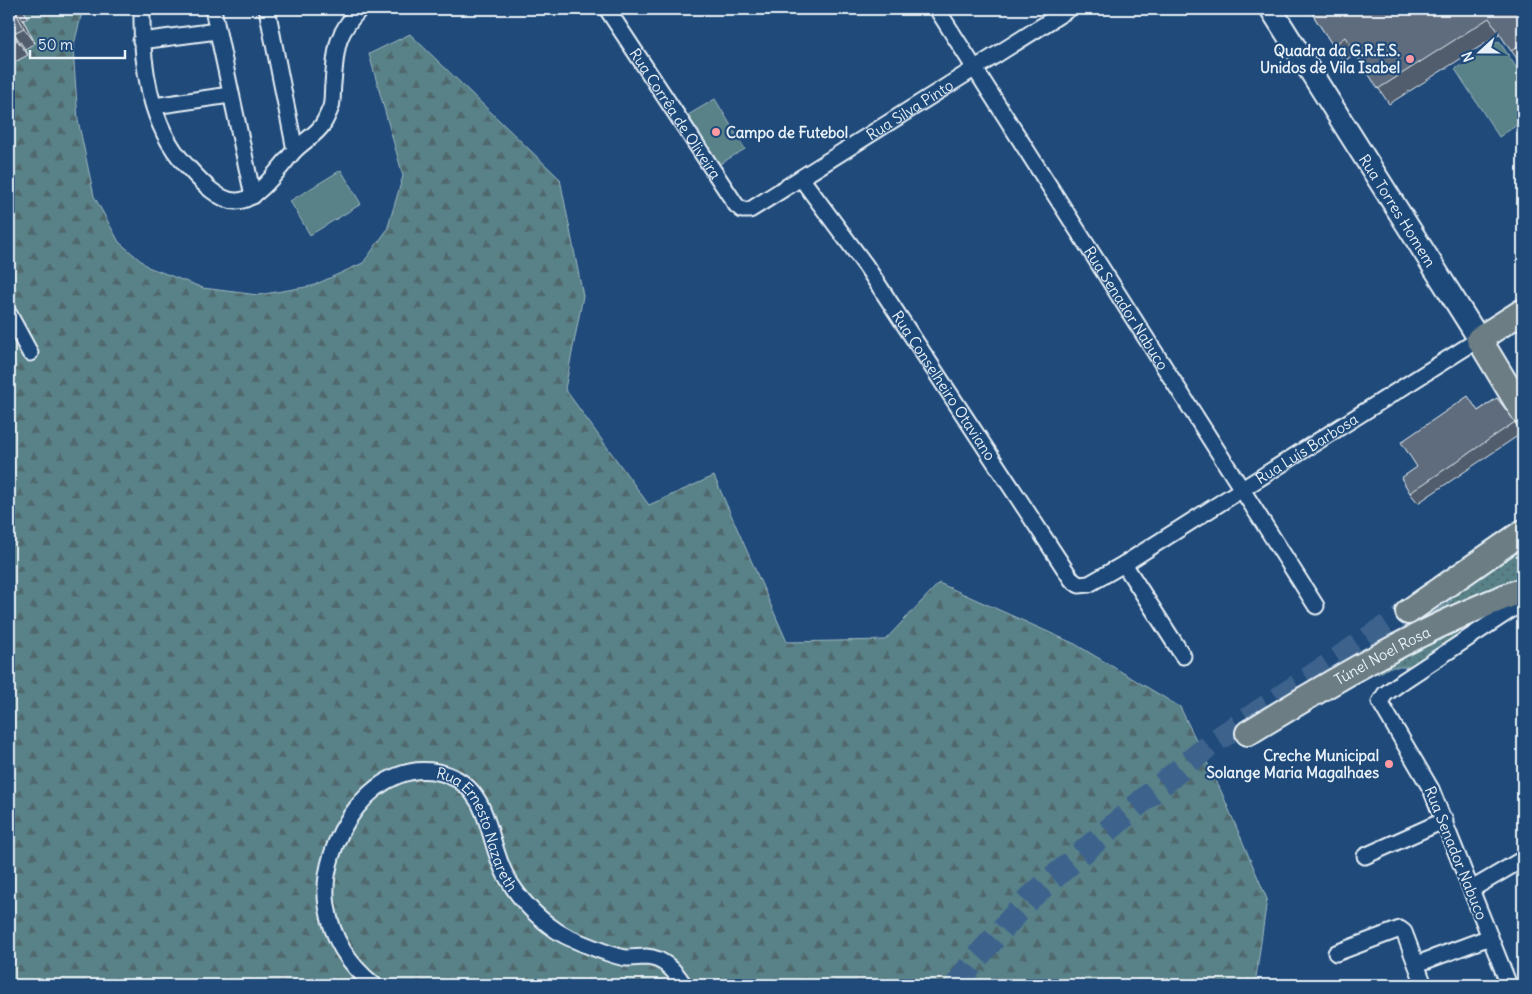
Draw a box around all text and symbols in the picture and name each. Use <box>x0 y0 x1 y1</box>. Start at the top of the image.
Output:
scale bar <box>30 28 125 60</box>
north arrow <box>1454 28 1504 78</box>
text: 50 m <box>38 35 73 54</box>
place label: Quadra da G.R.E.S. Unidos de Vila Isabel <box>1260 41 1400 77</box>
street label: Rua Corrêa de Oliveira <box>626 44 726 183</box>
text: N <box>1458 49 1478 64</box>
marker: Quadra da G.R.E.S. Unidos de Vila Isabel <box>1404 53 1416 65</box>
street label: Rua Silva Pinto <box>862 75 957 144</box>
place label: Campo de Futebol <box>726 123 848 143</box>
marker: Campo de Futebol <box>710 126 722 138</box>
street label: Rua Torres Homem <box>1355 150 1440 270</box>
street label: Rua Senador Nabuco <box>1080 243 1173 373</box>
street label: Rua Conselheiro Otaviano <box>888 307 1000 464</box>
street label: Rua Luís Barbosa <box>1252 409 1362 488</box>
street label: Túnel Noel Rosa <box>1331 622 1434 689</box>
place label: Creche Municipal Solange Maria Magalhaes <box>1206 746 1379 783</box>
marker: Creche Municipal Solange Maria Magalhaes <box>1383 758 1395 770</box>
street label: Rua Ernesto Nazareth <box>434 763 522 895</box>
street label: Rua Senador Nabuco <box>1420 783 1492 923</box>

